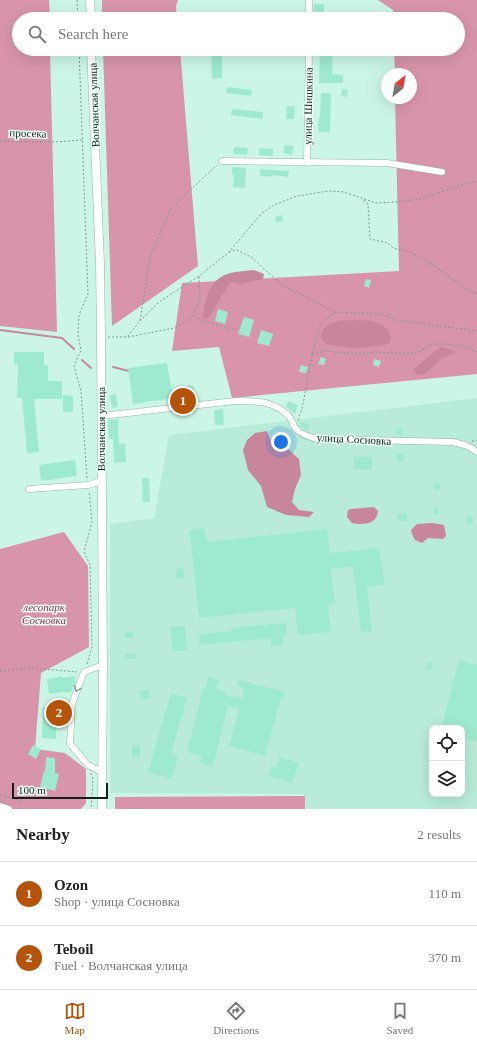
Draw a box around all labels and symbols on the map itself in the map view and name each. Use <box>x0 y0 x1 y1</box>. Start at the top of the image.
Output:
street label: Волчанская улица <box>87 63 101 147</box>
street label: улица Шишкина <box>301 67 315 145</box>
north arrow <box>381 68 417 104</box>
street label: просека <box>9 126 47 140</box>
pin: 1 <box>170 386 196 416</box>
street label: Волчанская улица <box>95 387 107 471</box>
street label: улица Сосновка <box>316 431 392 447</box>
your location <box>271 432 291 452</box>
park label: лесопарк Сосновка <box>22 601 66 626</box>
one-way arrow <box>74 686 82 693</box>
pin: 2 <box>46 698 72 728</box>
scale bar <box>12 781 108 800</box>

